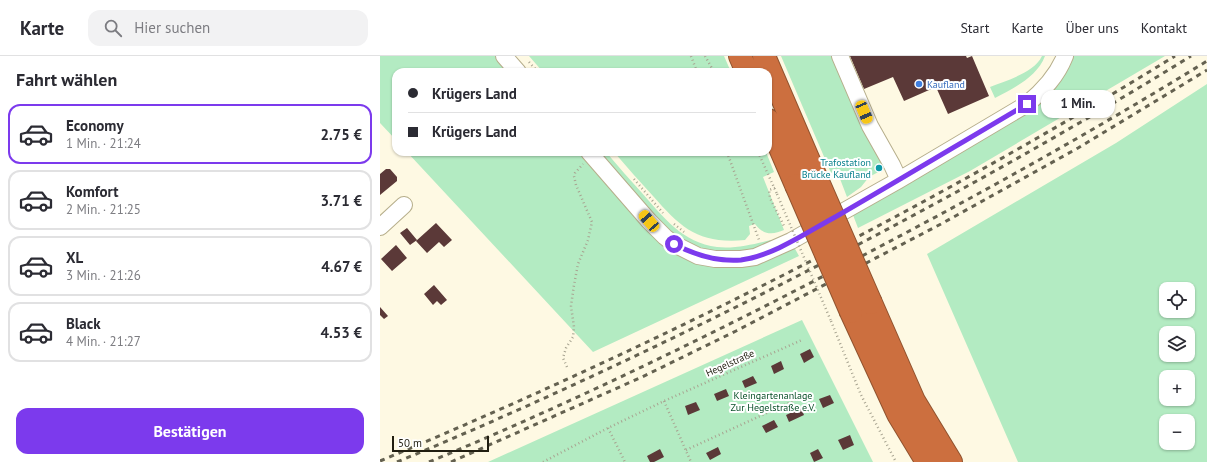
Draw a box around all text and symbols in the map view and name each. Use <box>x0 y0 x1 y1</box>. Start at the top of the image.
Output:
search box <box>88 10 368 46</box>
text: Karte <box>20 16 64 40</box>
icon: search <box>102 17 124 39</box>
text: Hier suchen <box>134 18 210 37</box>
text: Start <box>960 19 989 37</box>
text: Karte <box>1011 19 1043 37</box>
text: Über uns <box>1065 19 1119 37</box>
text: Kontakt <box>1141 19 1187 37</box>
text: Fahrt wählen <box>16 68 117 91</box>
place label: Kaufland <box>927 78 965 91</box>
marker: Kaufland <box>914 79 924 89</box>
text: Krügers Land <box>432 84 517 103</box>
callout: 1 Min. <box>1041 90 1115 118</box>
route end <box>1018 95 1036 113</box>
text: 1 Min. <box>1061 95 1095 112</box>
car <box>854 99 874 125</box>
icon: car <box>18 116 54 152</box>
text: Economy <box>66 116 124 135</box>
text: Krügers Land <box>432 122 517 141</box>
text: 2.75 € <box>320 125 362 144</box>
text: 1 Min. · 21:24 <box>66 135 141 152</box>
place label: Trafostation Brücke Kaufland <box>802 156 871 181</box>
marker: Trafostation Brücke Kaufland <box>874 163 884 173</box>
icon: car <box>18 182 54 218</box>
text: Komfort <box>66 182 118 201</box>
text: 3.71 € <box>320 191 362 210</box>
text: 2 Min. · 21:25 <box>66 201 141 218</box>
car <box>637 208 661 234</box>
route start <box>665 235 683 253</box>
icon: car <box>18 248 54 284</box>
text: XL <box>66 248 83 267</box>
text: 4.67 € <box>321 257 362 276</box>
text: 3 Min. · 21:26 <box>66 267 141 284</box>
map controls <box>1159 282 1195 450</box>
button: locate <box>1159 282 1195 318</box>
icon: car <box>18 314 54 350</box>
text: Black <box>66 314 101 333</box>
text: 4.53 € <box>320 323 362 342</box>
button: layers <box>1159 326 1195 362</box>
text: 4 Min. · 21:27 <box>66 333 141 350</box>
street label: Hegelstraße <box>704 346 756 380</box>
button: + <box>1159 370 1195 406</box>
park label: Kleingartenanlage Zur Hegelstraße e.V. <box>731 389 815 414</box>
button: Bestätigen <box>16 408 364 454</box>
button: − <box>1159 414 1195 450</box>
scale bar <box>392 434 489 453</box>
text: 50 m <box>398 436 422 450</box>

